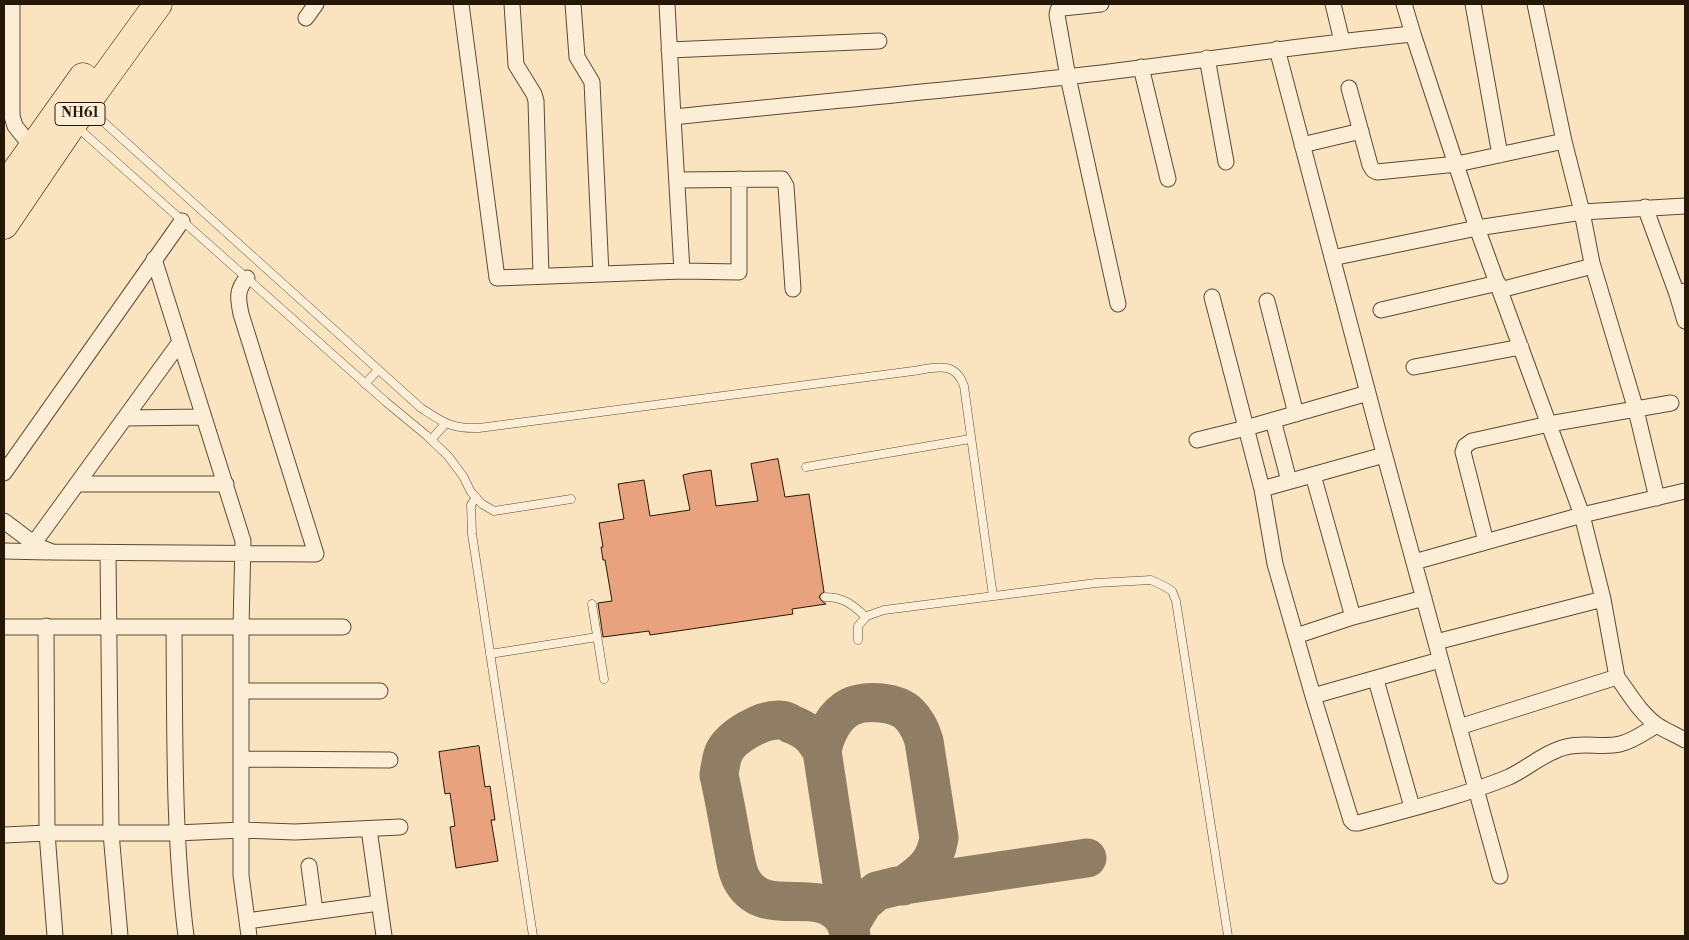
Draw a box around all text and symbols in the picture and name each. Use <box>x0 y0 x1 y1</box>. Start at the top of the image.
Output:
road number: NH61 <box>55 102 105 126</box>

